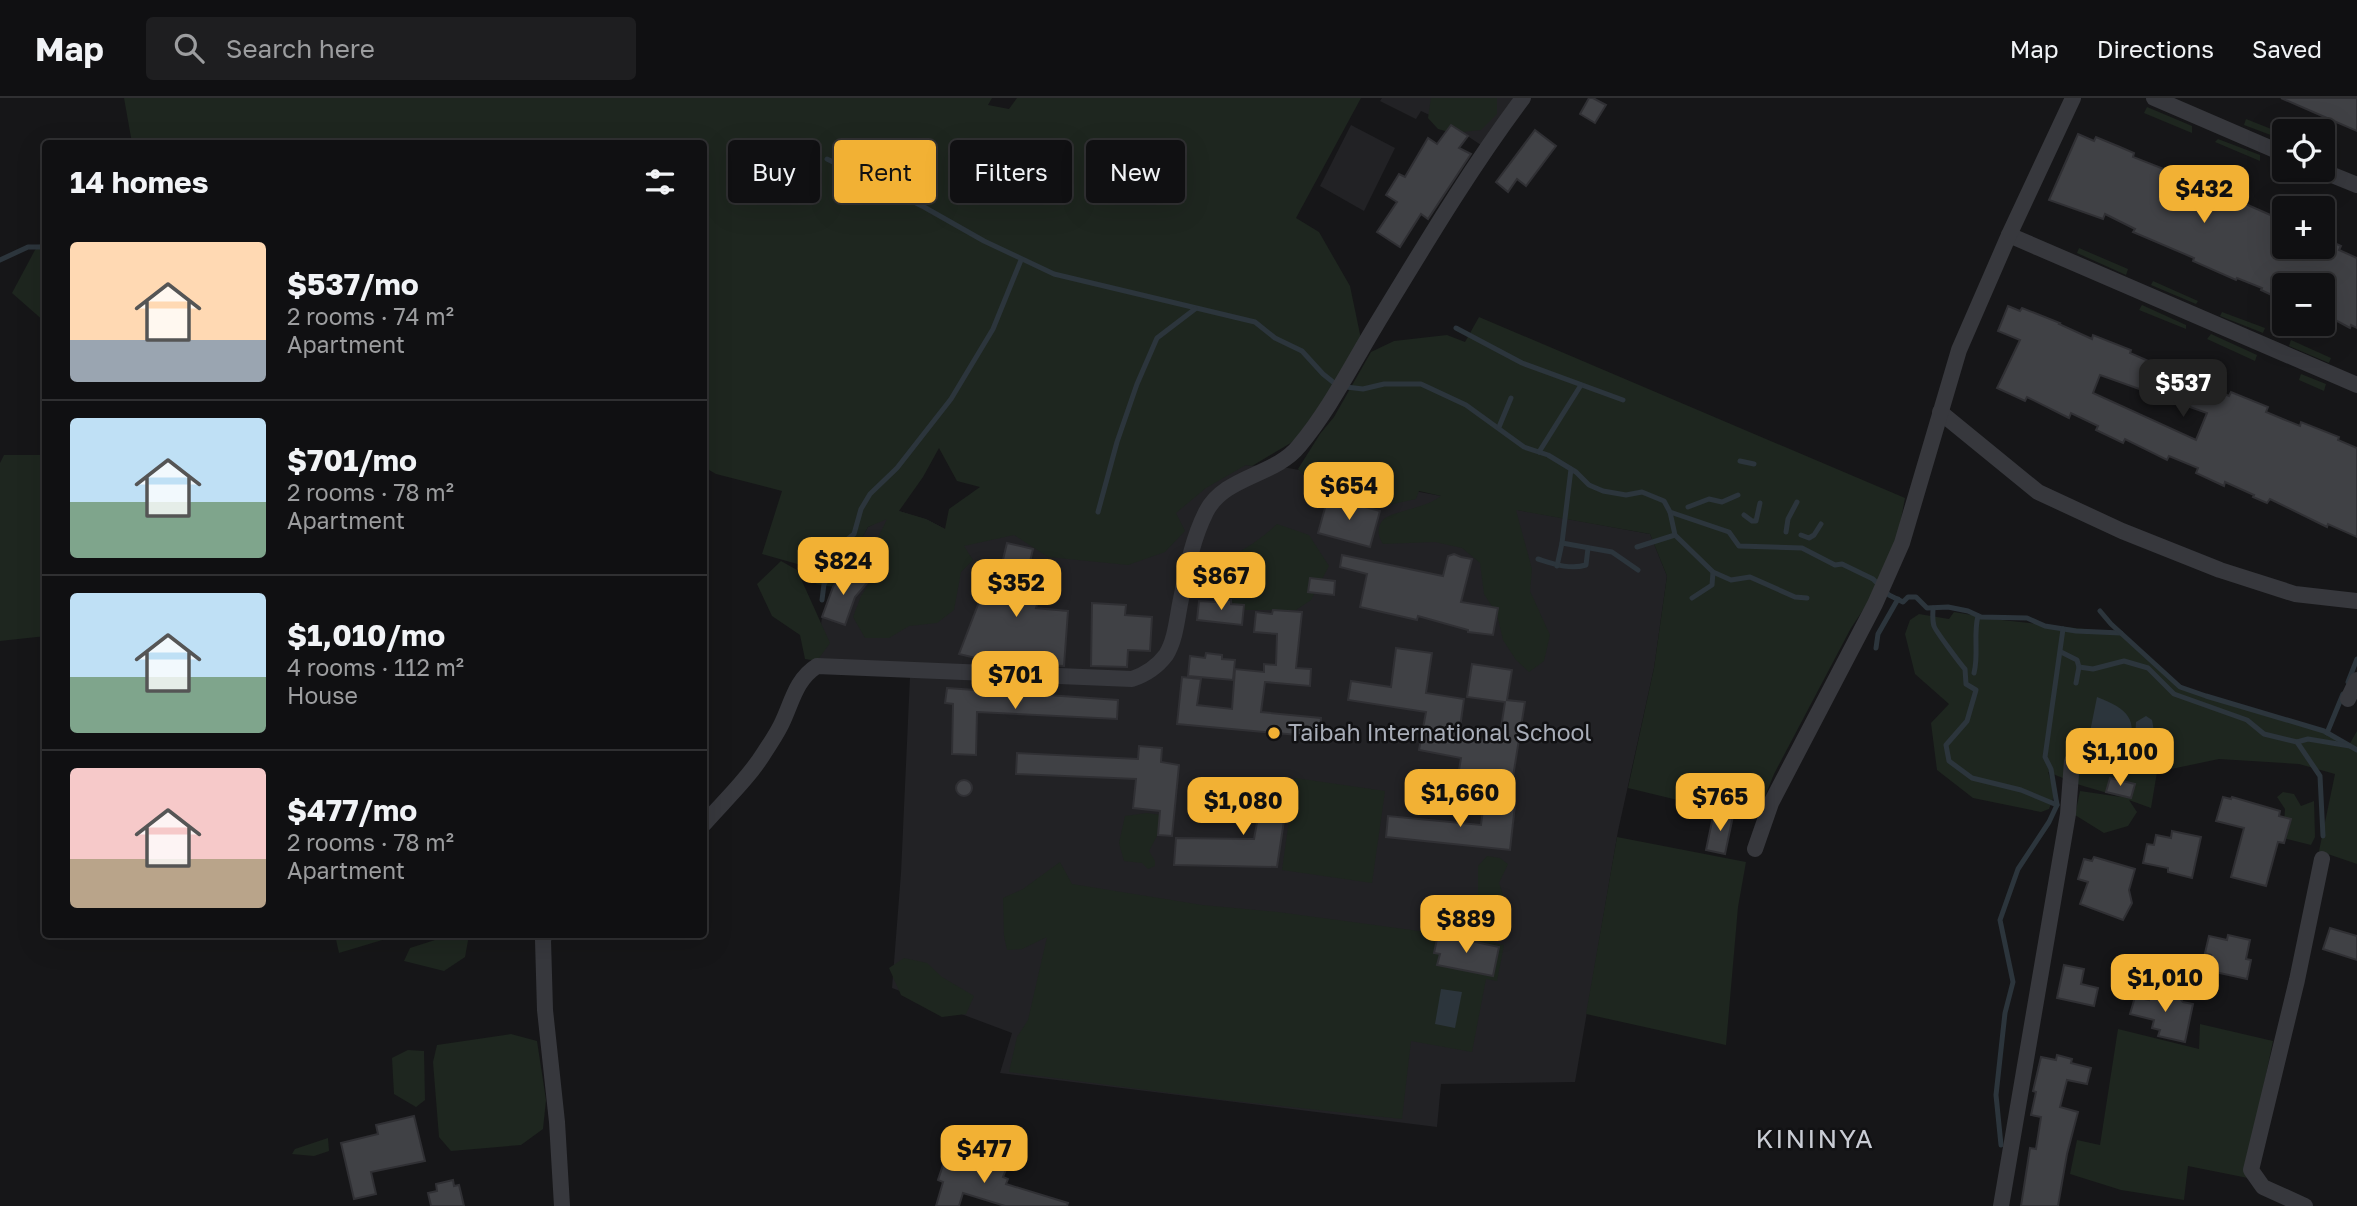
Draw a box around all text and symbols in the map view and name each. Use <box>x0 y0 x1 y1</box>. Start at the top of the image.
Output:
search box <box>146 17 636 80</box>
text: Map <box>35 29 104 68</box>
icon: search <box>170 29 208 67</box>
text: Search here <box>226 33 375 64</box>
text: Map <box>2010 34 2059 63</box>
text: Directions <box>2097 34 2214 63</box>
text: Saved <box>2252 34 2322 63</box>
map controls <box>2272 119 2335 336</box>
button: locate <box>2272 119 2335 182</box>
chip: Buy <box>728 140 820 203</box>
chip: Rent <box>834 140 936 203</box>
chip: Filters <box>950 140 1072 203</box>
chip: New <box>1086 140 1185 203</box>
icon: filters <box>641 163 679 201</box>
text: 14 homes <box>70 164 209 200</box>
pin: $432 <box>2163 166 2245 225</box>
text: $432 <box>2175 174 2233 202</box>
button: + <box>2272 196 2335 259</box>
text: $537/mo <box>287 266 419 302</box>
icon: home <box>126 270 210 354</box>
button: − <box>2272 273 2335 336</box>
text: 2 rooms · 74 m² <box>287 302 454 330</box>
text: Apartment <box>287 330 405 358</box>
pin: $537 <box>2142 360 2224 419</box>
text: $537 <box>2155 368 2211 396</box>
text: $701/mo <box>287 442 417 478</box>
icon: home <box>126 446 210 530</box>
pin: $654 <box>1308 462 1390 522</box>
text: $654 <box>1320 471 1378 499</box>
text: 2 rooms · 78 m² <box>287 478 454 506</box>
text: Apartment <box>287 506 405 534</box>
pin: $824 <box>802 538 884 597</box>
text: $824 <box>814 546 872 574</box>
pin: $867 <box>1180 552 1262 612</box>
pin: $352 <box>975 560 1057 619</box>
text: $867 <box>1192 561 1250 589</box>
text: $352 <box>987 568 1045 596</box>
text: $1,010/mo <box>287 617 445 653</box>
icon: home <box>126 621 210 705</box>
pin: $701 <box>974 652 1056 711</box>
text: 4 rooms · 112 m² <box>287 653 464 681</box>
text: $701 <box>988 660 1042 688</box>
text: House <box>287 681 358 709</box>
place label: Taibah International School <box>1288 718 1592 746</box>
marker: Taibah International School <box>1266 725 1282 741</box>
pin: $1,100 <box>2063 728 2177 788</box>
text: $1,100 <box>2082 737 2158 765</box>
pin: $1,660 <box>1403 770 1517 829</box>
pin: $765 <box>1679 774 1761 833</box>
pin: $1,080 <box>1186 778 1300 837</box>
text: $1,660 <box>1421 778 1499 806</box>
text: $765 <box>1692 782 1748 810</box>
text: $1,080 <box>1203 786 1283 814</box>
text: $477/mo <box>287 792 417 828</box>
icon: home <box>126 796 210 880</box>
text: 2 rooms · 78 m² <box>287 828 454 856</box>
text: Apartment <box>287 856 405 884</box>
pin: $889 <box>1425 896 1507 955</box>
text: $889 <box>1436 904 1496 932</box>
pin: $1,010 <box>2108 954 2222 1014</box>
text: $1,010 <box>2127 963 2203 991</box>
district label: KININYA <box>1755 1123 1875 1154</box>
pin: $477 <box>943 1126 1025 1185</box>
text: $477 <box>957 1134 1011 1162</box>

